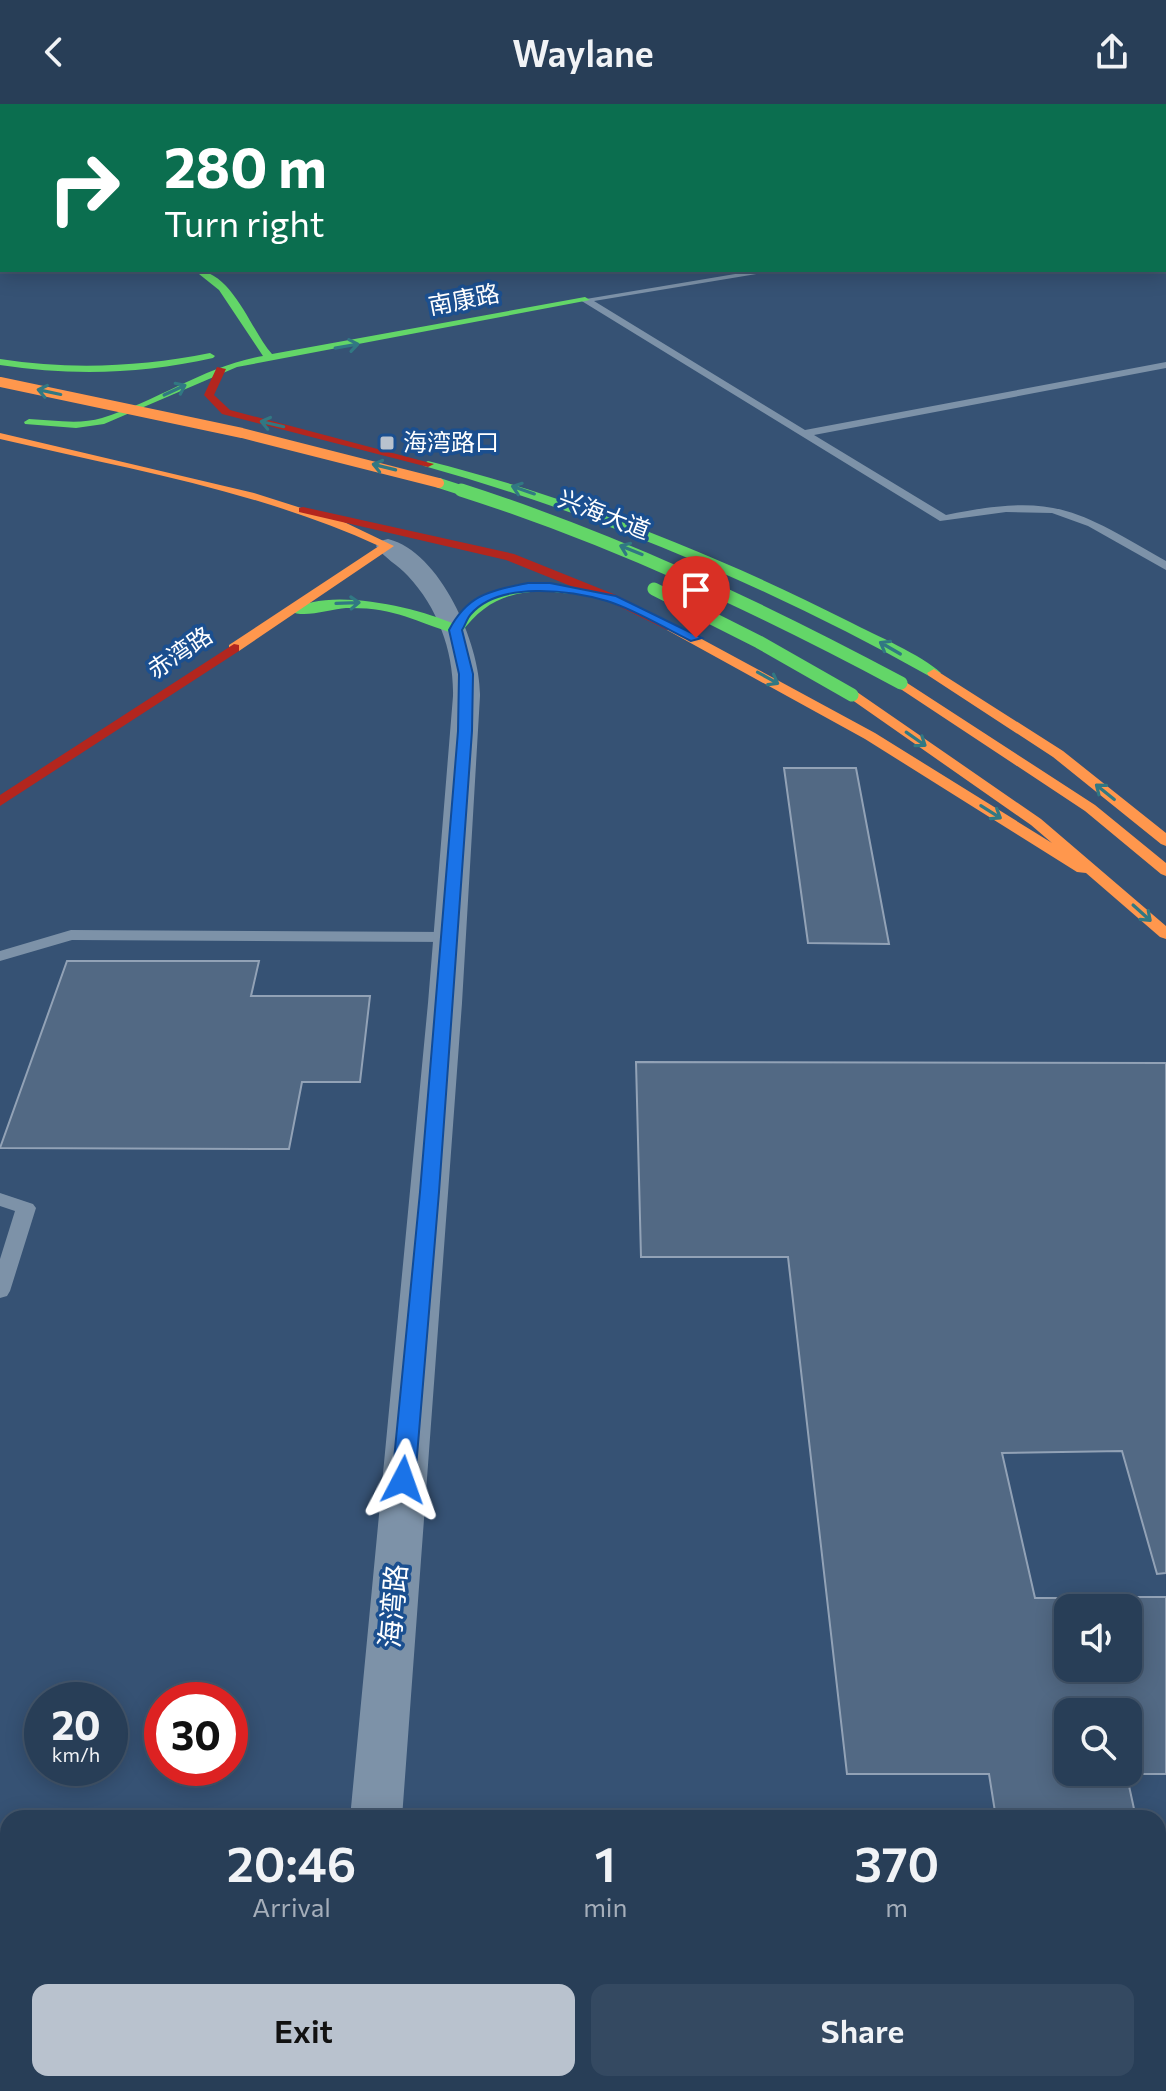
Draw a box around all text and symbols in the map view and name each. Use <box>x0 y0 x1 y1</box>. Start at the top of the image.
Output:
icon: back <box>32 30 76 74</box>
text: Waylane <box>512 30 654 74</box>
icon: share <box>1090 30 1134 74</box>
text: 280 m <box>164 131 327 200</box>
icon: right <box>32 136 136 240</box>
text: Turn right <box>164 200 325 244</box>
street label: 南康路 <box>426 277 502 320</box>
one-way arrow <box>334 337 359 352</box>
one-way arrow <box>162 382 187 397</box>
one-way arrow <box>36 384 62 399</box>
one-way arrow <box>259 416 285 431</box>
place label: 海湾路口 <box>403 427 499 456</box>
marker: 海湾路口 <box>378 434 396 452</box>
one-way arrow <box>372 459 398 474</box>
one-way arrow <box>511 482 536 497</box>
street label: 兴海大道 <box>555 483 655 544</box>
one-way arrow <box>619 542 644 556</box>
pin <box>662 556 730 638</box>
icon: arrive <box>674 568 718 612</box>
one-way arrow <box>334 595 361 610</box>
street label: 赤湾路 <box>141 620 217 684</box>
one-way arrow <box>879 640 902 656</box>
one-way arrow <box>755 671 779 687</box>
one-way arrow <box>905 731 927 747</box>
one-way arrow <box>1095 784 1116 802</box>
one-way arrow <box>979 804 1002 820</box>
one-way arrow <box>1132 904 1152 922</box>
position arrow <box>361 1438 445 1522</box>
street label: 海湾路 <box>371 1563 413 1649</box>
map controls <box>1054 1594 1142 1786</box>
button: sound <box>1054 1594 1142 1682</box>
speed limit sign: 30 <box>144 1682 248 1786</box>
button: search <box>1054 1698 1142 1786</box>
text: 20 <box>51 1699 101 1748</box>
text: km/h <box>52 1742 100 1766</box>
text: 20:46 <box>227 1833 356 1892</box>
text: 1 <box>595 1833 616 1892</box>
text: 370 <box>854 1833 939 1892</box>
text: Arrival <box>252 1891 331 1922</box>
text: min <box>583 1891 627 1922</box>
text: m <box>885 1891 908 1922</box>
button: Exit <box>32 1984 575 2076</box>
button: Share <box>591 1984 1134 2076</box>

